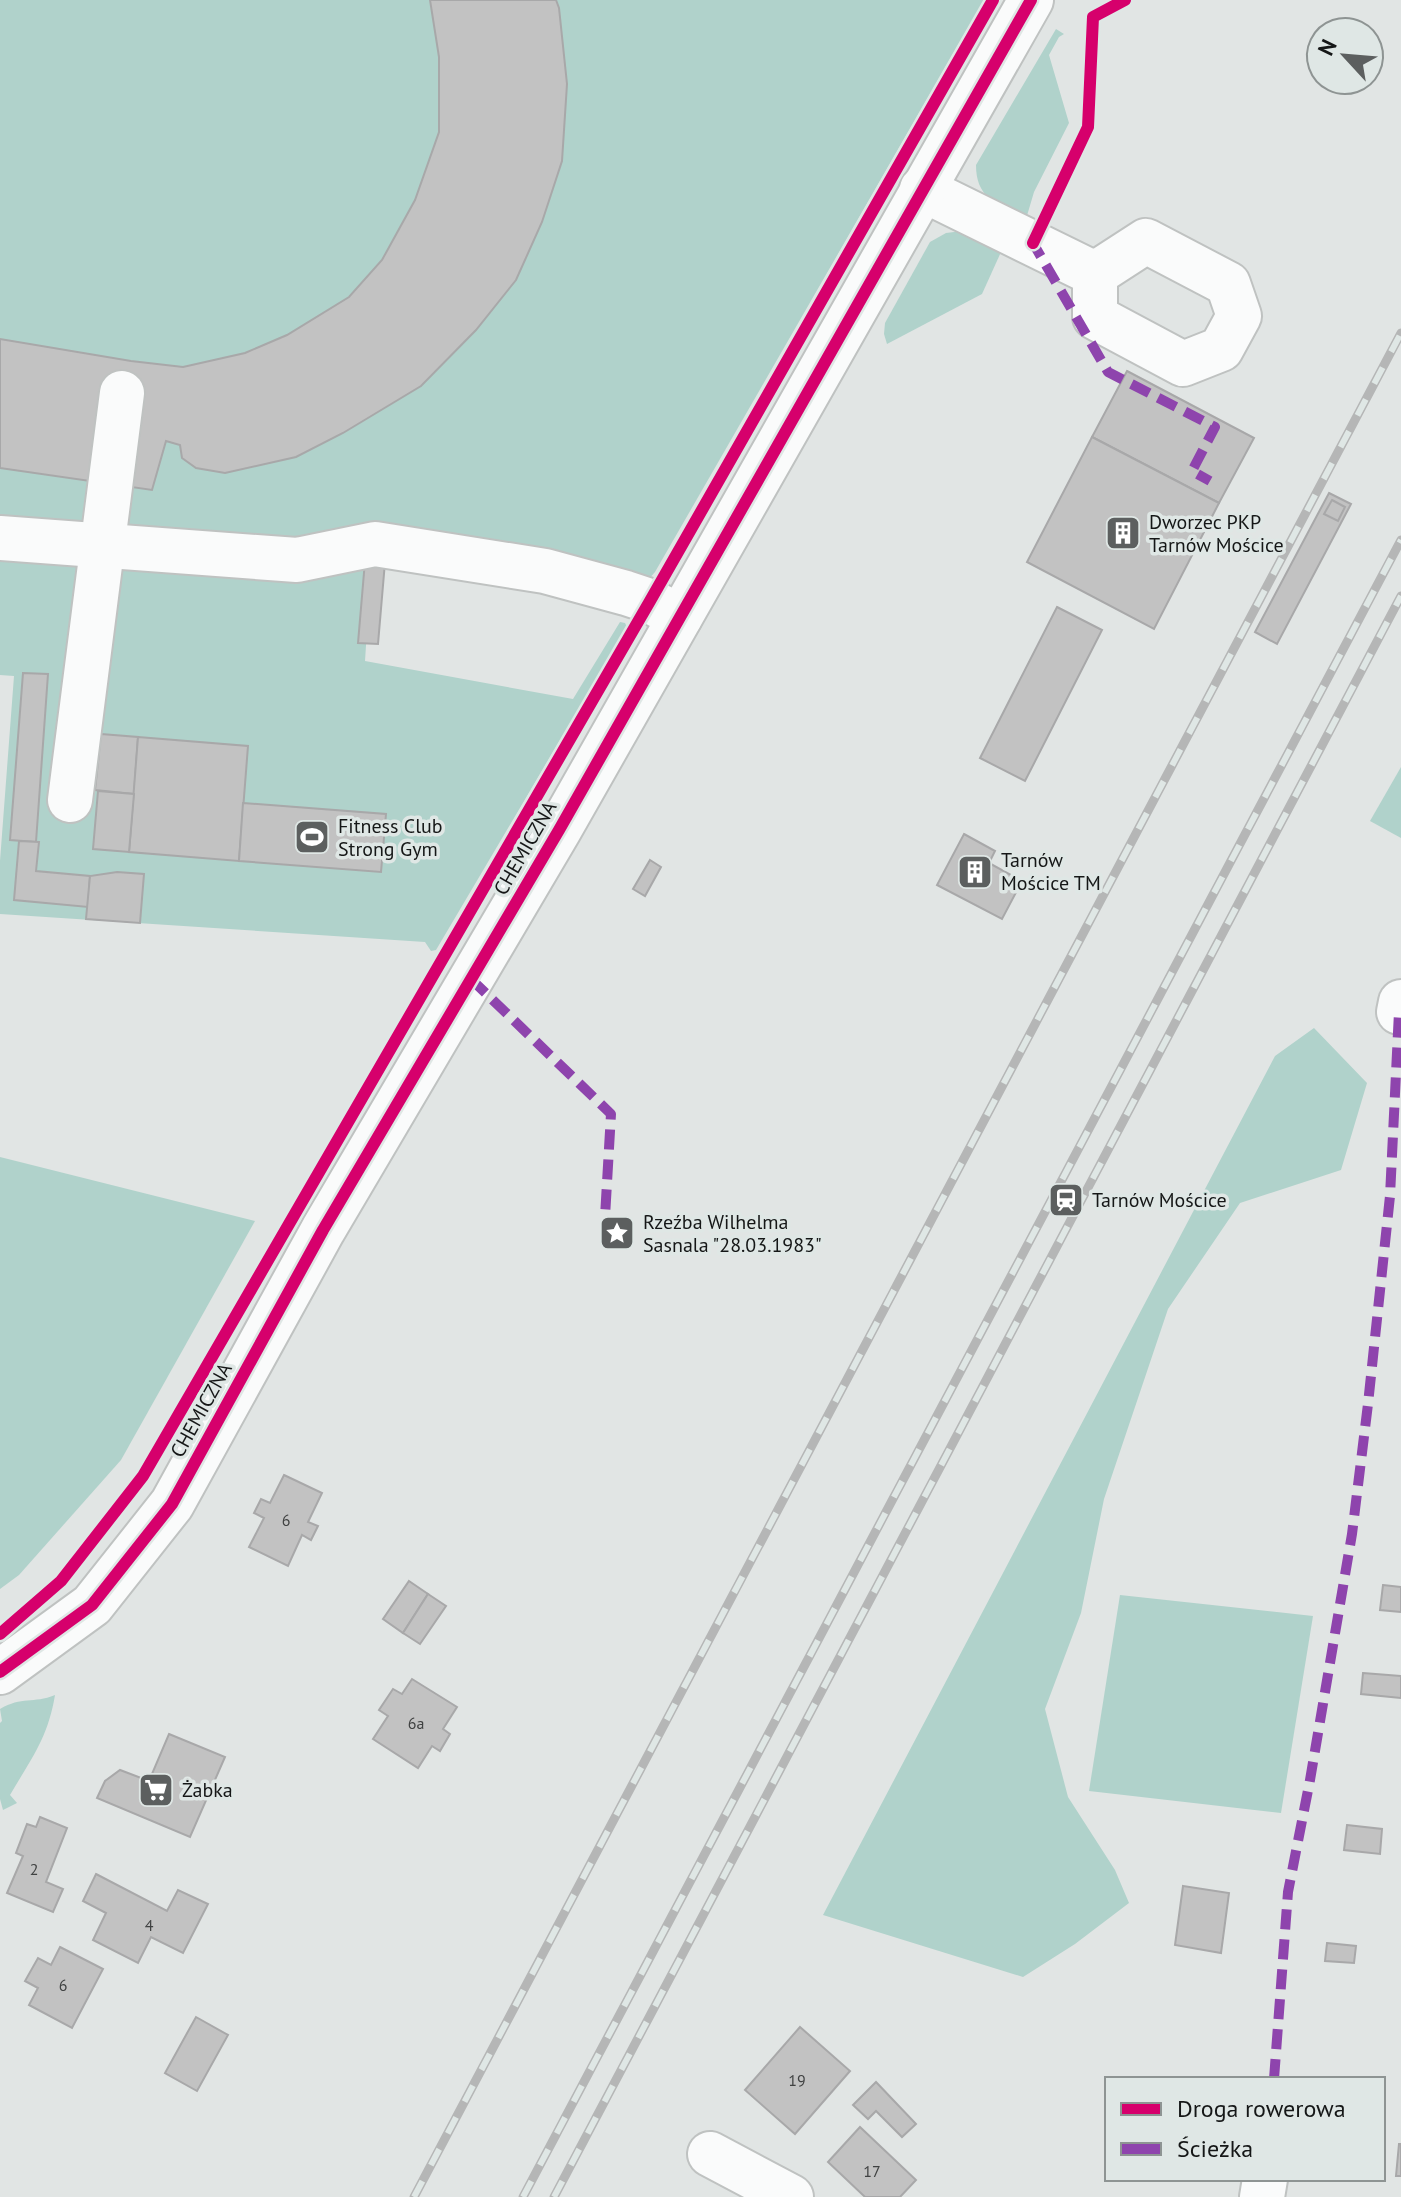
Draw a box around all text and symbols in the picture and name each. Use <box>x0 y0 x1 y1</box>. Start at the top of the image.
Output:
north arrow <box>1305 16 1385 96</box>
text: N <box>1311 35 1343 60</box>
place label: Dworzec PKP Tarnów Mościce <box>1149 509 1284 558</box>
building icon: Dworzec PKP Tarnów Mościce <box>1104 514 1142 552</box>
street label: CHEMICZNA <box>488 796 562 900</box>
place label: Fitness Club Strong Gym <box>338 813 443 862</box>
sports icon: Fitness Club Strong Gym <box>293 818 331 856</box>
place label: Tarnów Mościce TM <box>1001 847 1101 896</box>
building icon: Tarnów Mościce TM <box>956 853 994 891</box>
station icon: Tarnów Mościce <box>1047 1181 1085 1219</box>
place label: Tarnów Mościce <box>1092 1187 1227 1213</box>
place label: Rzeźba Wilhelma Sasnala "28.03.1983" <box>643 1209 822 1258</box>
place icon: Rzeźba Wilhelma Sasnala "28.03.1983" <box>598 1214 636 1252</box>
street label: CHEMICZNA <box>164 1358 238 1462</box>
house number: 6 <box>282 1510 290 1530</box>
house number: 6a <box>408 1713 424 1733</box>
supermarket icon: Żabka <box>137 1771 175 1809</box>
place label: Żabka <box>182 1777 233 1803</box>
house number: 2 <box>30 1859 38 1879</box>
house number: 4 <box>145 1915 154 1935</box>
house number: 6 <box>59 1975 67 1995</box>
house number: 19 <box>788 2070 806 2090</box>
legend <box>1105 2077 1385 2181</box>
text: Droga rowerowa <box>1177 2093 1346 2124</box>
text: Ścieżka <box>1177 2133 1253 2164</box>
house number: 17 <box>863 2161 881 2181</box>

